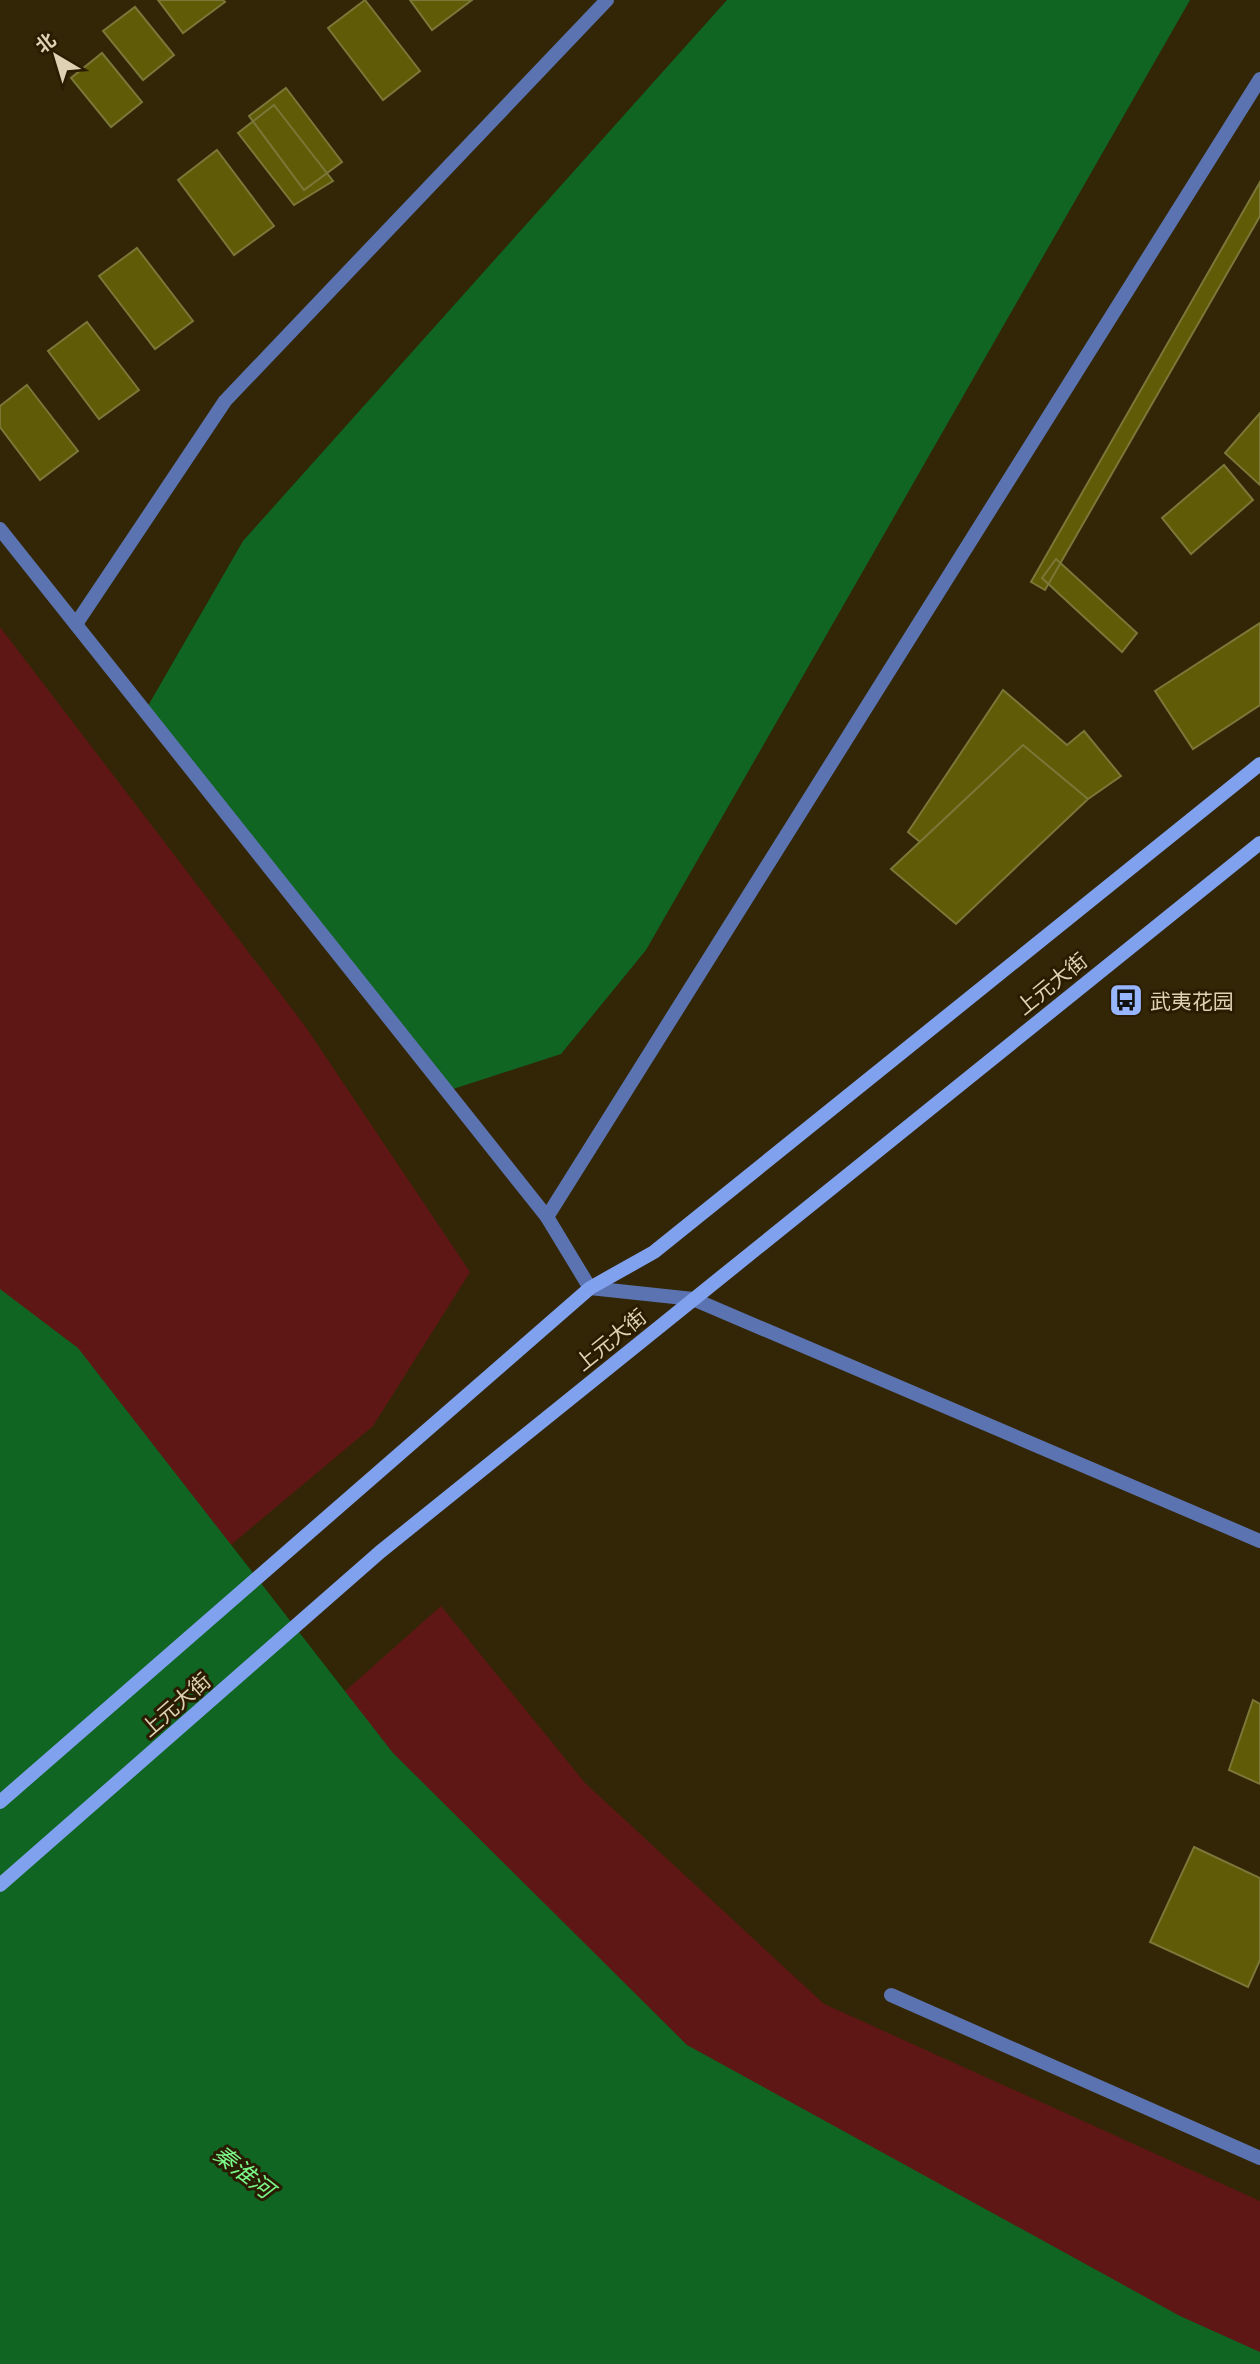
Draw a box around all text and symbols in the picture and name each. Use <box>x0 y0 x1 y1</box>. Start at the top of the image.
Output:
north arrow <box>21 21 91 91</box>
text: 北 <box>31 27 60 57</box>
street label: 上元大街 <box>1010 947 1092 1019</box>
bus stop icon: 武夷花园 <box>1107 981 1145 1019</box>
place label: 武夷花园 <box>1150 988 1234 1013</box>
street label: 上元大街 <box>569 1303 651 1375</box>
street label: 上元大街 <box>135 1667 215 1741</box>
water label: 秦淮河 <box>208 2139 283 2206</box>

